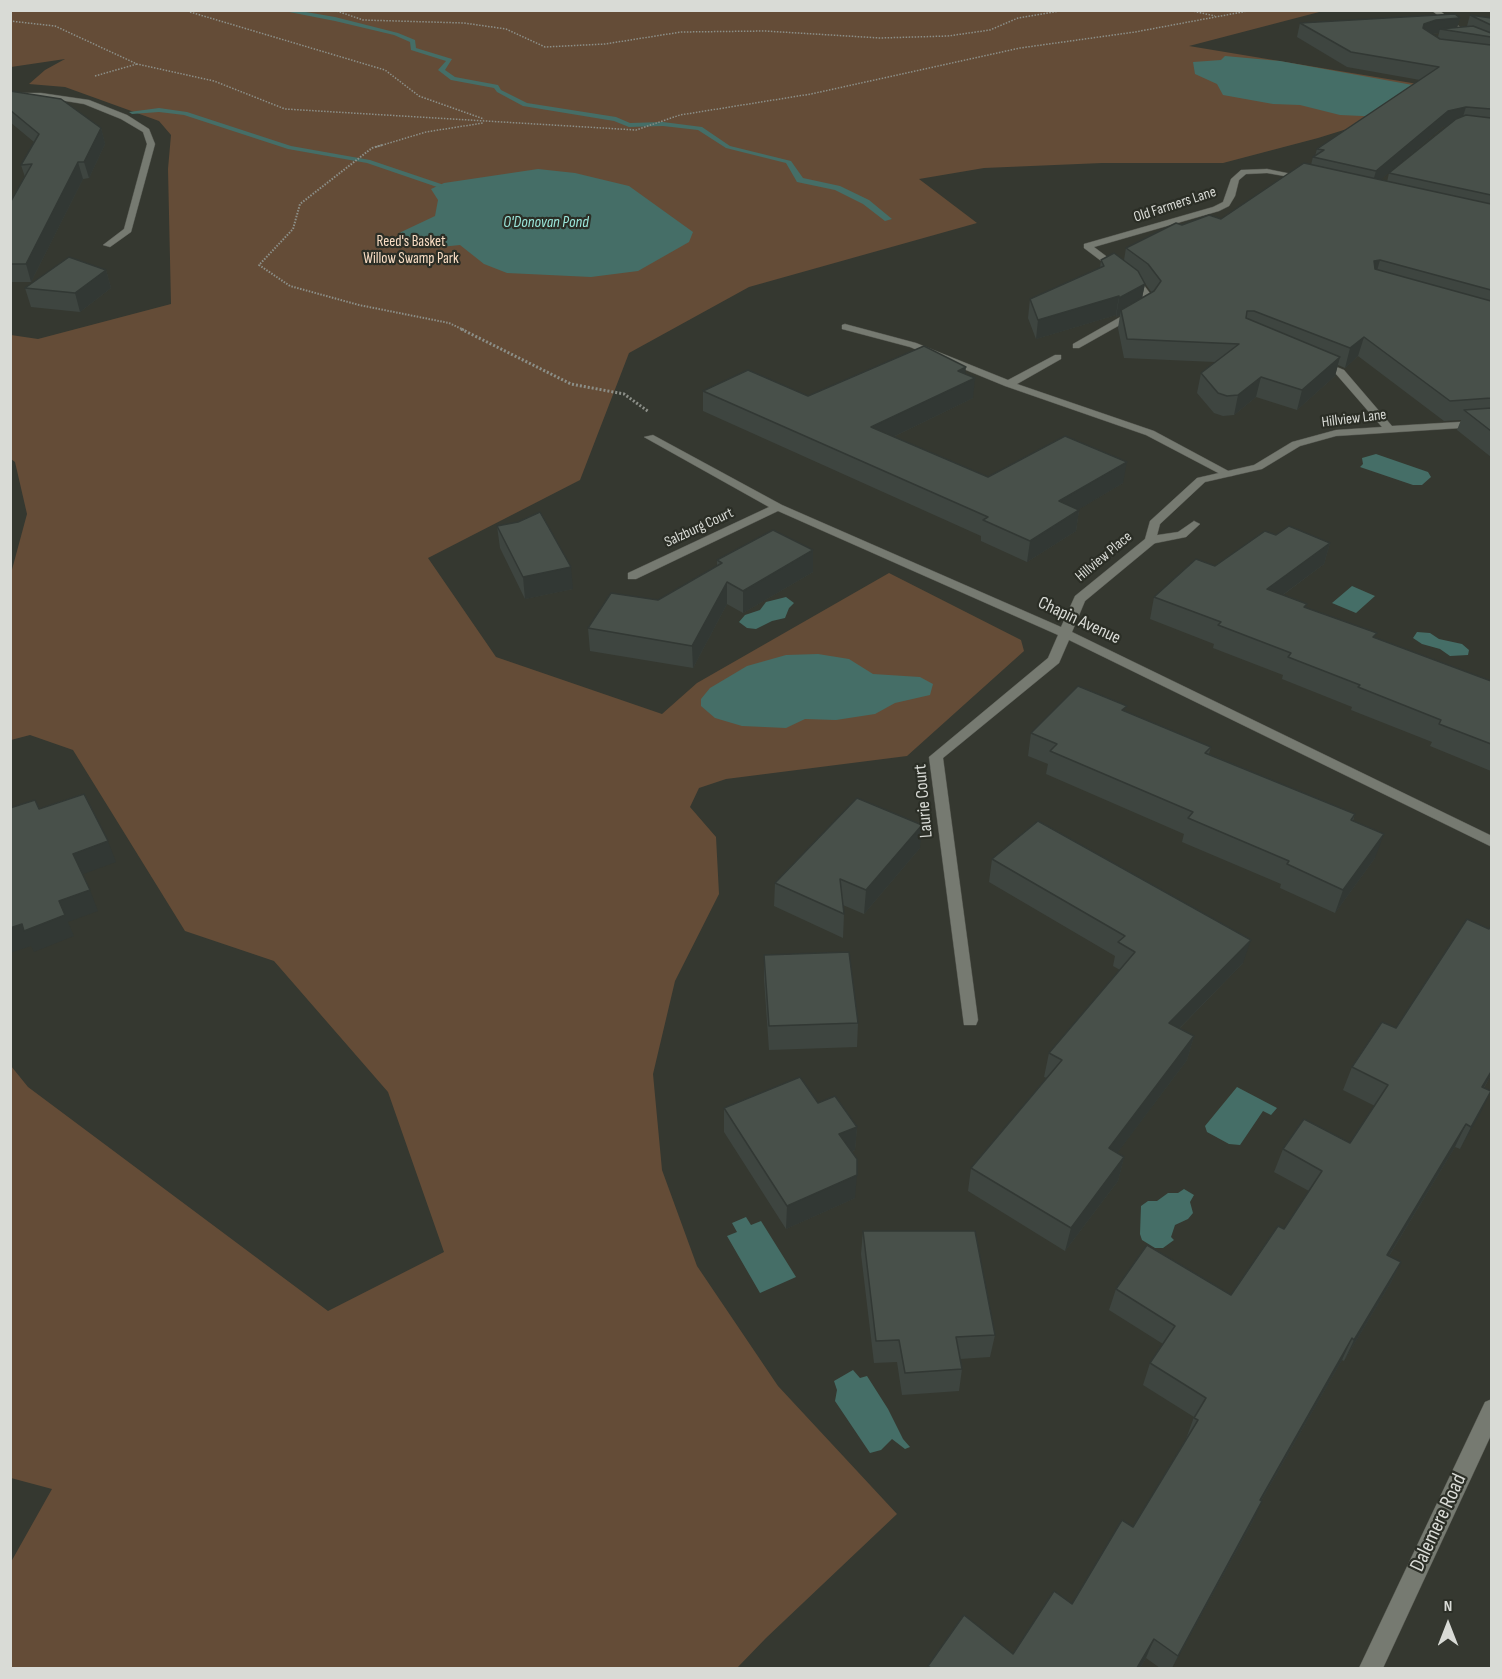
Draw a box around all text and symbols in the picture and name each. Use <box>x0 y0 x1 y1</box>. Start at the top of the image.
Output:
street label: Old Farmers Lane <box>1132 183 1218 227</box>
water label: O'Donovan Pond <box>503 213 589 233</box>
park label: Reed's Basket Willow Swamp Park <box>363 233 459 268</box>
street label: Hillview Lane <box>1321 406 1387 432</box>
street label: Salzburg Court <box>662 504 736 552</box>
street label: Hillview Place <box>1072 528 1136 586</box>
street label: Chapin Avenue <box>1034 592 1124 650</box>
street label: Laurie Court <box>910 763 938 839</box>
street label: Dalemere Road <box>1405 1470 1473 1576</box>
north arrow <box>1418 1595 1478 1655</box>
text: N <box>1444 1597 1452 1616</box>

